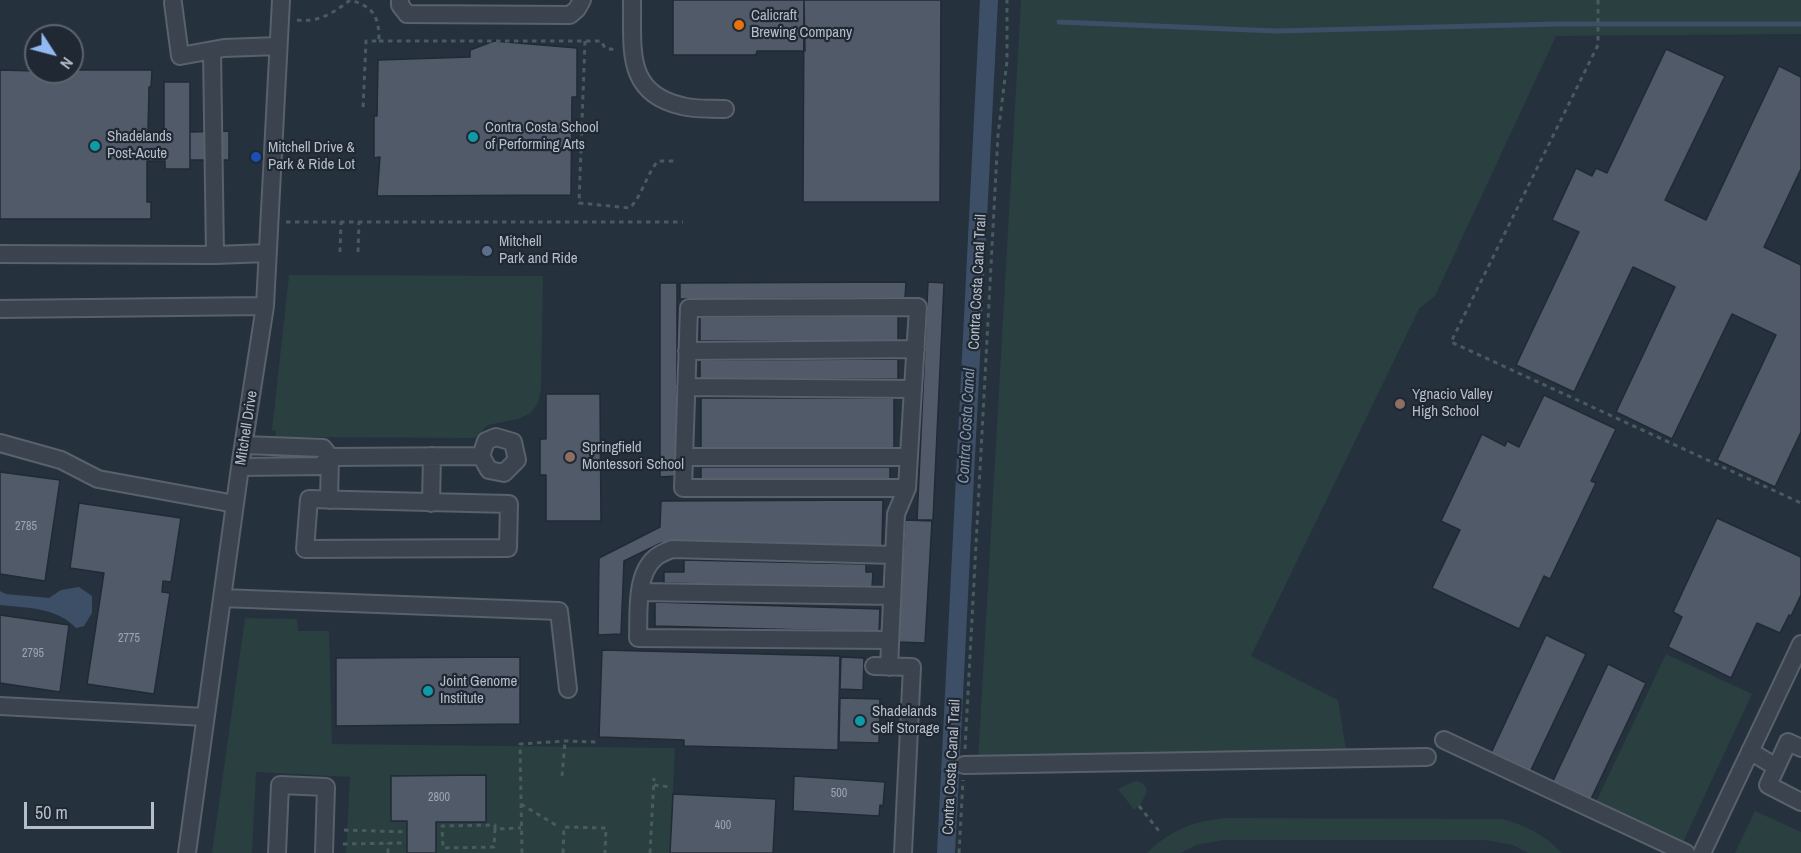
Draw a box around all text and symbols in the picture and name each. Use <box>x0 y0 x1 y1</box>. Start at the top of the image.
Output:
place label: Calicraft Brewing Company <box>751 7 852 42</box>
marker: Calicraft Brewing Company <box>732 18 746 32</box>
north arrow <box>24 24 84 84</box>
text: N <box>55 53 79 74</box>
place label: Contra Costa School of Performing Arts <box>485 119 598 154</box>
place label: Shadelands Post-Acute <box>107 128 172 163</box>
marker: Contra Costa School of Performing Arts <box>466 130 480 144</box>
marker: Shadelands Post-Acute <box>88 139 102 153</box>
place label: Mitchell Drive & Park & Ride Lot <box>268 139 355 174</box>
marker: Mitchell Drive & Park & Ride Lot <box>249 150 263 164</box>
street label: Contra Costa Canal Trail <box>965 214 991 350</box>
place label: Mitchell Park and Ride <box>499 233 578 268</box>
marker: Mitchell Park and Ride <box>480 244 494 258</box>
water label: Contra Costa Canal <box>954 368 980 484</box>
place label: Ygnacio Valley High School <box>1412 386 1493 421</box>
street label: Mitchell Drive <box>232 389 262 467</box>
marker: Ygnacio Valley High School <box>1393 397 1407 411</box>
place label: Springfield Montessori School <box>582 439 684 474</box>
marker: Springfield Montessori School <box>563 450 577 464</box>
house number: 2785 <box>15 520 37 534</box>
house number: 2775 <box>118 632 140 646</box>
house number: 2795 <box>22 647 44 661</box>
place label: Joint Genome Institute <box>440 673 517 708</box>
marker: Joint Genome Institute <box>421 684 435 698</box>
street label: Contra Costa Canal Trail <box>939 699 965 835</box>
place label: Shadelands Self Storage <box>872 703 940 738</box>
marker: Shadelands Self Storage <box>853 714 867 728</box>
house number: 500 <box>831 787 847 801</box>
scale bar <box>27 790 158 828</box>
house number: 2800 <box>428 791 450 805</box>
text: 50 m <box>35 800 68 825</box>
house number: 400 <box>715 819 731 833</box>

